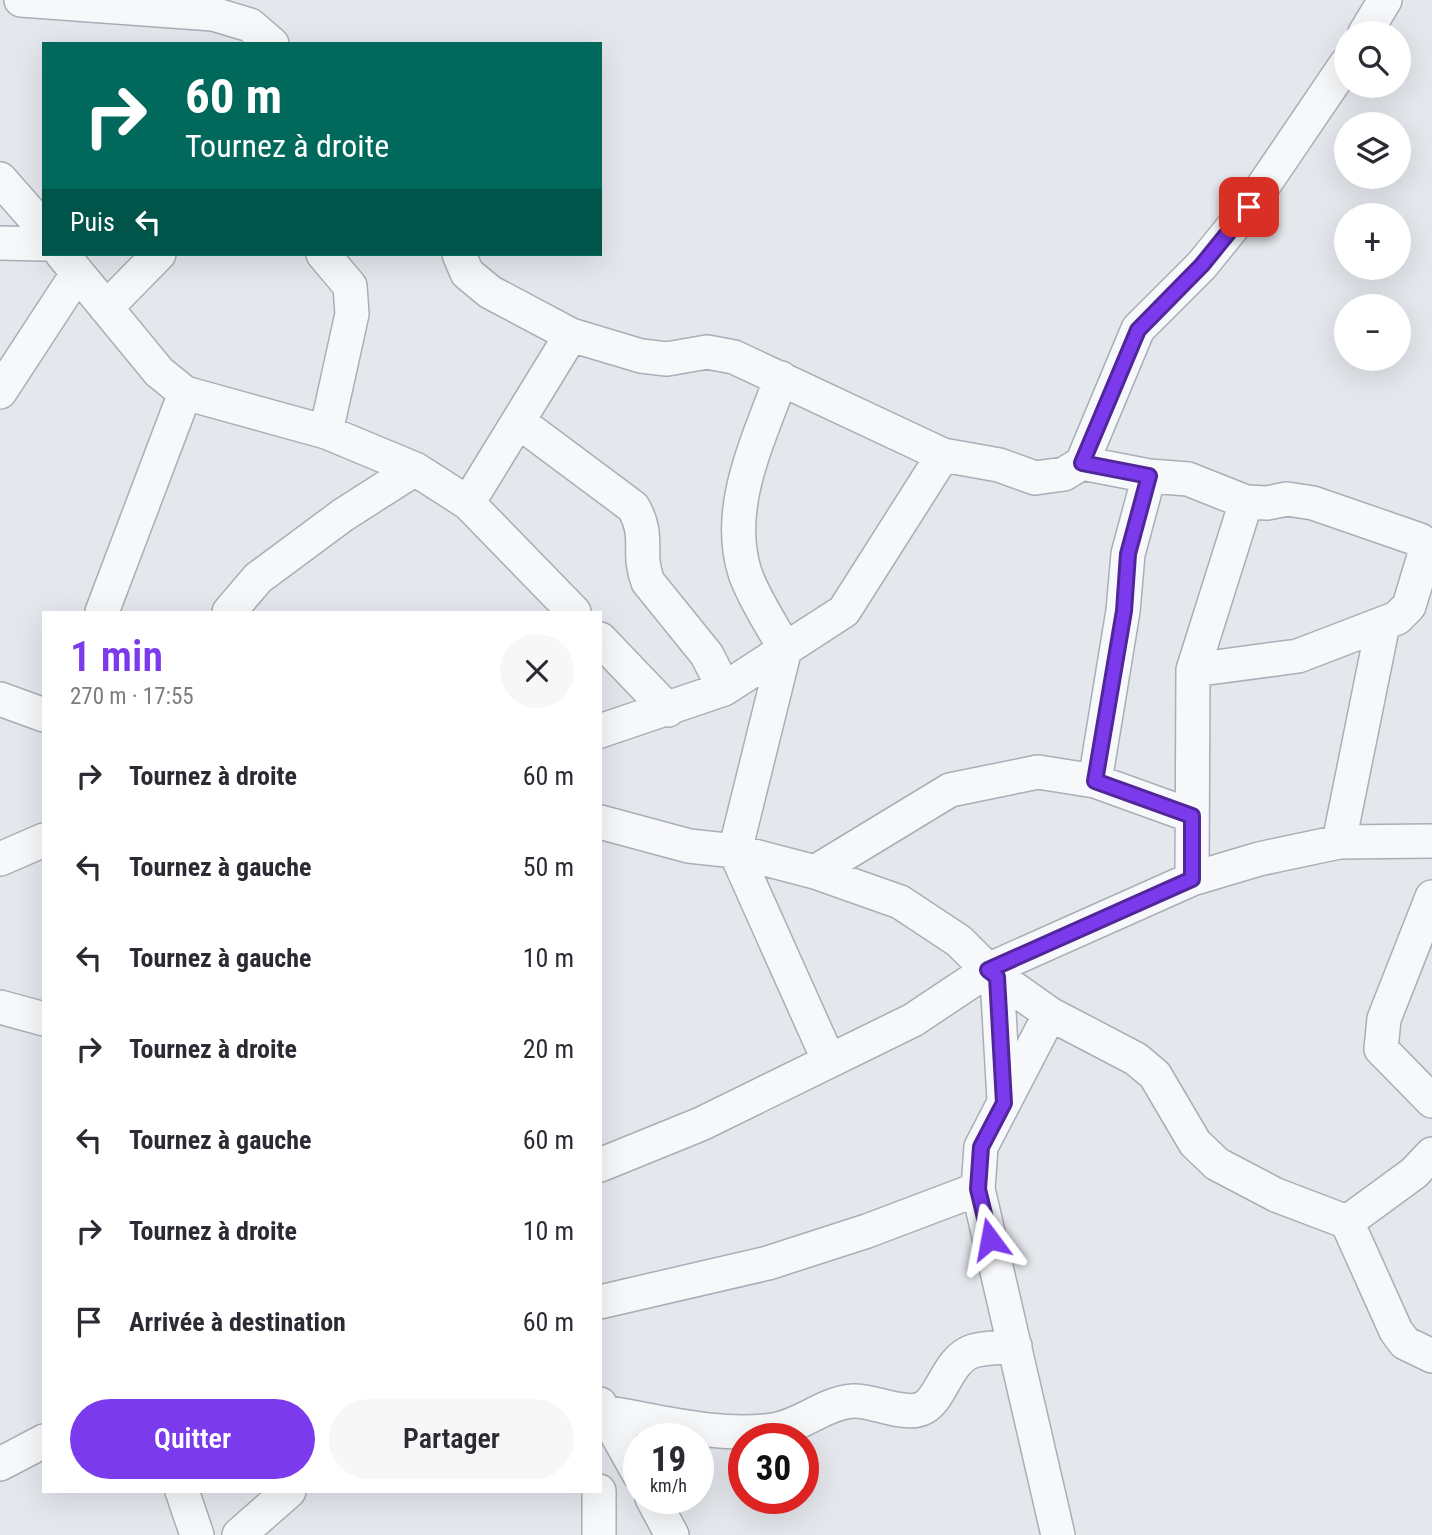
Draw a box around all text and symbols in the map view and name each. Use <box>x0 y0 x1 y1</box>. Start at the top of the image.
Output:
map controls <box>1334 21 1411 371</box>
button: search <box>1334 21 1411 98</box>
text: 60 m <box>185 68 282 125</box>
icon: right <box>70 70 161 161</box>
button: layers <box>1334 112 1411 189</box>
text: Tournez à droite <box>185 127 389 165</box>
pin <box>1219 177 1279 237</box>
icon: arrive <box>1230 188 1268 226</box>
icon: left <box>129 203 167 241</box>
button: + <box>1334 203 1411 280</box>
text: Puis <box>70 207 115 237</box>
button: − <box>1334 294 1411 371</box>
text: 1 min <box>70 632 163 681</box>
button: close <box>500 634 574 708</box>
text: 270 m · 17:55 <box>70 683 194 710</box>
icon: right <box>70 757 108 795</box>
text: Tournez à droite <box>129 761 297 791</box>
text: 60 m <box>523 761 574 791</box>
icon: left <box>70 848 108 886</box>
text: Tournez à gauche <box>129 852 311 882</box>
text: 50 m <box>523 852 574 882</box>
icon: left <box>70 939 108 977</box>
text: Tournez à gauche <box>129 943 311 973</box>
text: 10 m <box>523 943 574 973</box>
icon: right <box>70 1030 108 1068</box>
text: Tournez à droite <box>129 1034 297 1064</box>
text: 20 m <box>523 1034 574 1064</box>
icon: left <box>70 1121 108 1159</box>
text: Tournez à gauche <box>129 1125 311 1155</box>
text: 60 m <box>523 1125 574 1155</box>
position arrow <box>953 1202 1027 1276</box>
icon: right <box>70 1212 108 1250</box>
text: Tournez à droite <box>129 1216 297 1246</box>
text: 10 m <box>523 1216 574 1246</box>
icon: arrive <box>70 1303 108 1341</box>
text: Arrivée à destination <box>129 1307 346 1337</box>
text: 60 m <box>523 1307 574 1337</box>
button: Quitter <box>70 1399 315 1479</box>
button: Partager <box>329 1399 574 1479</box>
speed limit sign: 30 <box>728 1423 819 1514</box>
text: 19 <box>651 1439 686 1480</box>
text: km/h <box>650 1475 687 1496</box>

